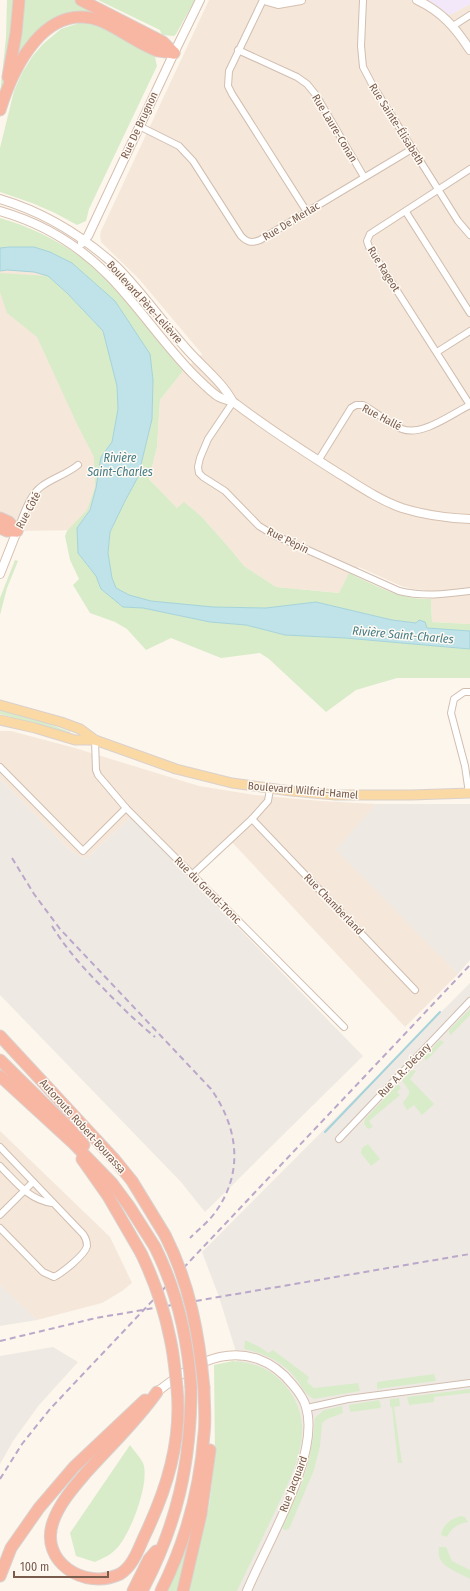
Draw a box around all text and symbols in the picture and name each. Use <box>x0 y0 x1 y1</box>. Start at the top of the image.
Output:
street label: Rue Sainte-Élisabeth <box>366 81 428 167</box>
street label: Rue De Brugnon <box>118 90 161 161</box>
street label: Rue Laure-Conan <box>309 92 360 165</box>
street label: Rue De Merlac <box>260 199 322 244</box>
street label: Rue Rageot <box>365 244 403 295</box>
street label: Boulevard Père-Lelièvre <box>104 258 185 346</box>
street label: Rue Hallé <box>360 402 404 433</box>
water label: Rivière Saint-Charles <box>86 451 153 479</box>
street label: Rue Côté <box>13 490 44 531</box>
street label: Rue Pépin <box>265 525 311 556</box>
water label: Rivière Saint-Charles <box>352 624 454 646</box>
street label: Boulevard Wilfrid-Hamel <box>247 779 359 802</box>
street label: Rue du Grand-Tronc <box>172 854 244 927</box>
street label: Rue Chamberland <box>301 871 366 938</box>
street label: Rue A.R.-Décary <box>375 1040 434 1100</box>
street label: Autoroute Robert-Bourassa <box>37 1077 128 1176</box>
street label: Rue Jacquard <box>277 1454 310 1514</box>
scale bar <box>14 1553 108 1579</box>
text: 100 m <box>20 1560 49 1574</box>

